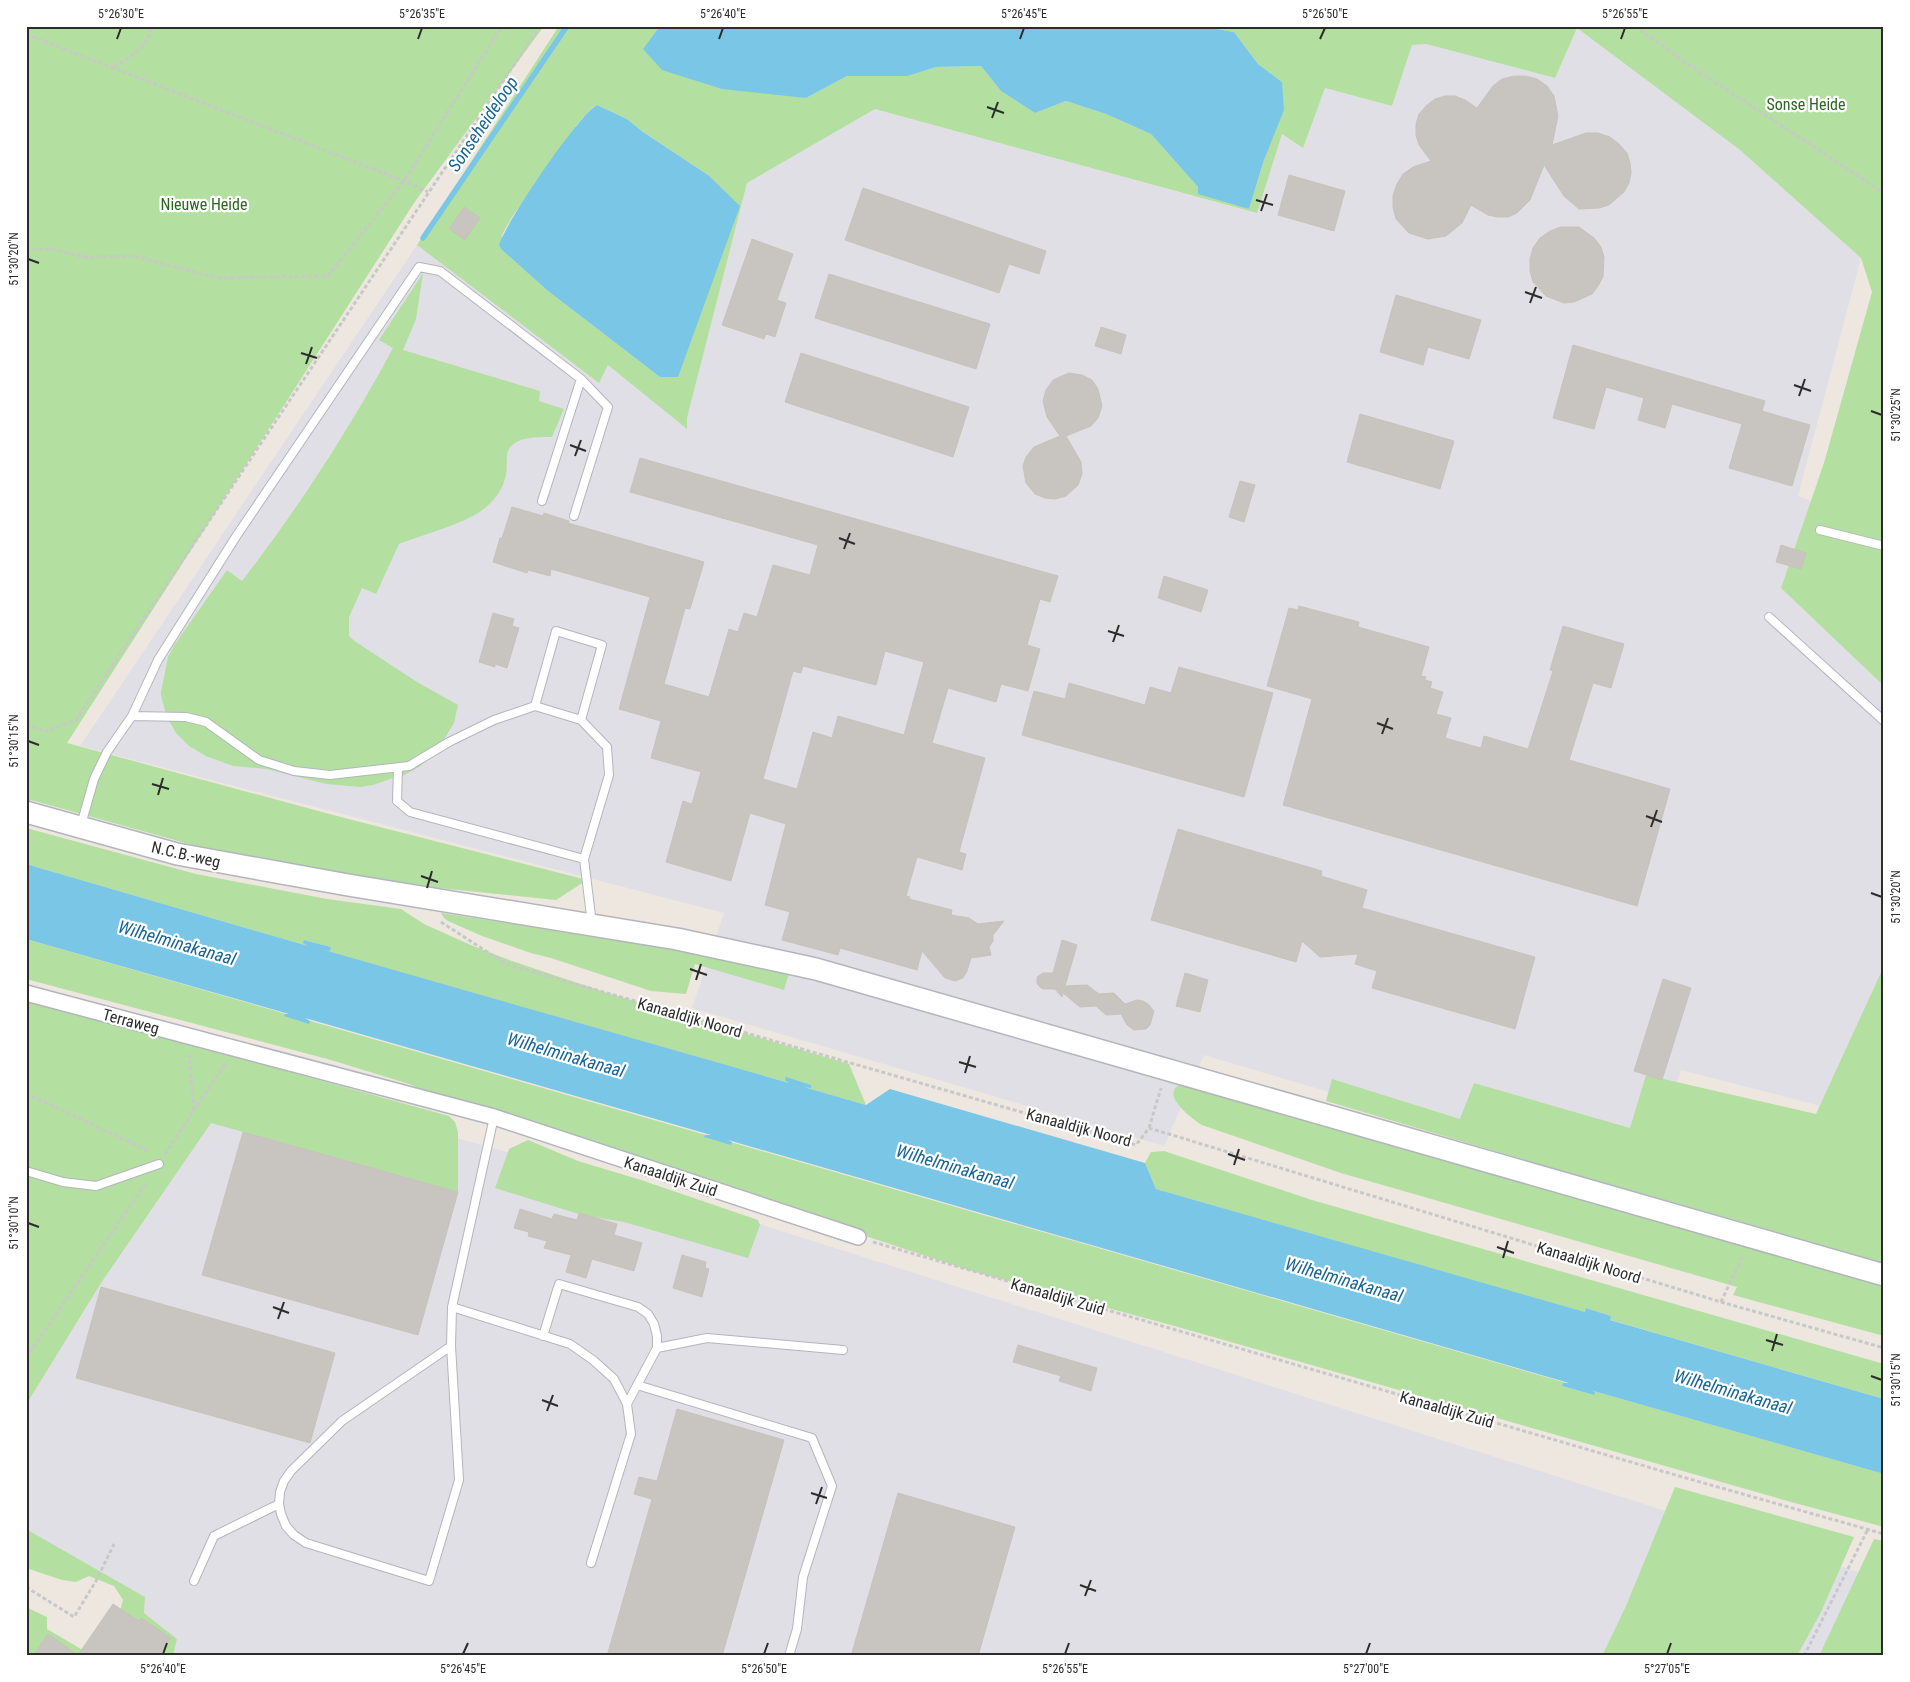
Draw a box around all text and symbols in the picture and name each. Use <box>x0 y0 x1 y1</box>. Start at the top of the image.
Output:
text: 5°26'30"E <box>98 7 144 21</box>
text: 5°26'35"E <box>399 7 445 21</box>
text: 5°26'40"E <box>700 7 746 21</box>
text: 5°26'45"E <box>1001 7 1047 21</box>
text: 5°26'50"E <box>1302 7 1348 21</box>
text: 5°26'55"E <box>1602 7 1648 21</box>
water label: Sonseheideloop <box>443 72 522 175</box>
park label: Sonse Heide <box>1766 95 1846 114</box>
park label: Nieuwe Heide <box>161 195 247 214</box>
text: 51°30'20"N <box>7 232 21 286</box>
text: 51°30'25"N <box>1889 388 1903 442</box>
text: 51°30'15"N <box>7 714 21 768</box>
street label: N.C.B.-weg <box>150 837 222 872</box>
text: 51°30'20"N <box>1889 870 1903 924</box>
water label: Wilhelminakanaal <box>116 916 239 970</box>
street label: Kanaaldijk Noord <box>635 993 744 1041</box>
street label: Terraweg <box>100 1005 161 1038</box>
water label: Wilhelminakanaal <box>505 1028 628 1082</box>
street label: Kanaaldijk Noord <box>1024 1104 1133 1151</box>
water label: Wilhelminakanaal <box>894 1140 1017 1194</box>
street label: Kanaaldijk Zuid <box>622 1152 720 1200</box>
text: 51°30'10"N <box>7 1196 21 1250</box>
street label: Kanaaldijk Noord <box>1535 1238 1643 1287</box>
water label: Wilhelminakanaal <box>1283 1253 1406 1307</box>
street label: Kanaaldijk Zuid <box>1009 1274 1107 1319</box>
text: 51°30'15"N <box>1889 1353 1903 1407</box>
water label: Wilhelminakanaal <box>1672 1365 1795 1419</box>
street label: Kanaaldijk Zuid <box>1398 1387 1496 1432</box>
text: 5°26'40"E <box>140 1662 186 1676</box>
text: 5°26'45"E <box>440 1662 486 1676</box>
text: 5°26'50"E <box>741 1662 787 1676</box>
text: 5°26'55"E <box>1042 1662 1088 1676</box>
text: 5°27'00"E <box>1343 1662 1389 1676</box>
text: 5°27'05"E <box>1644 1662 1690 1676</box>

